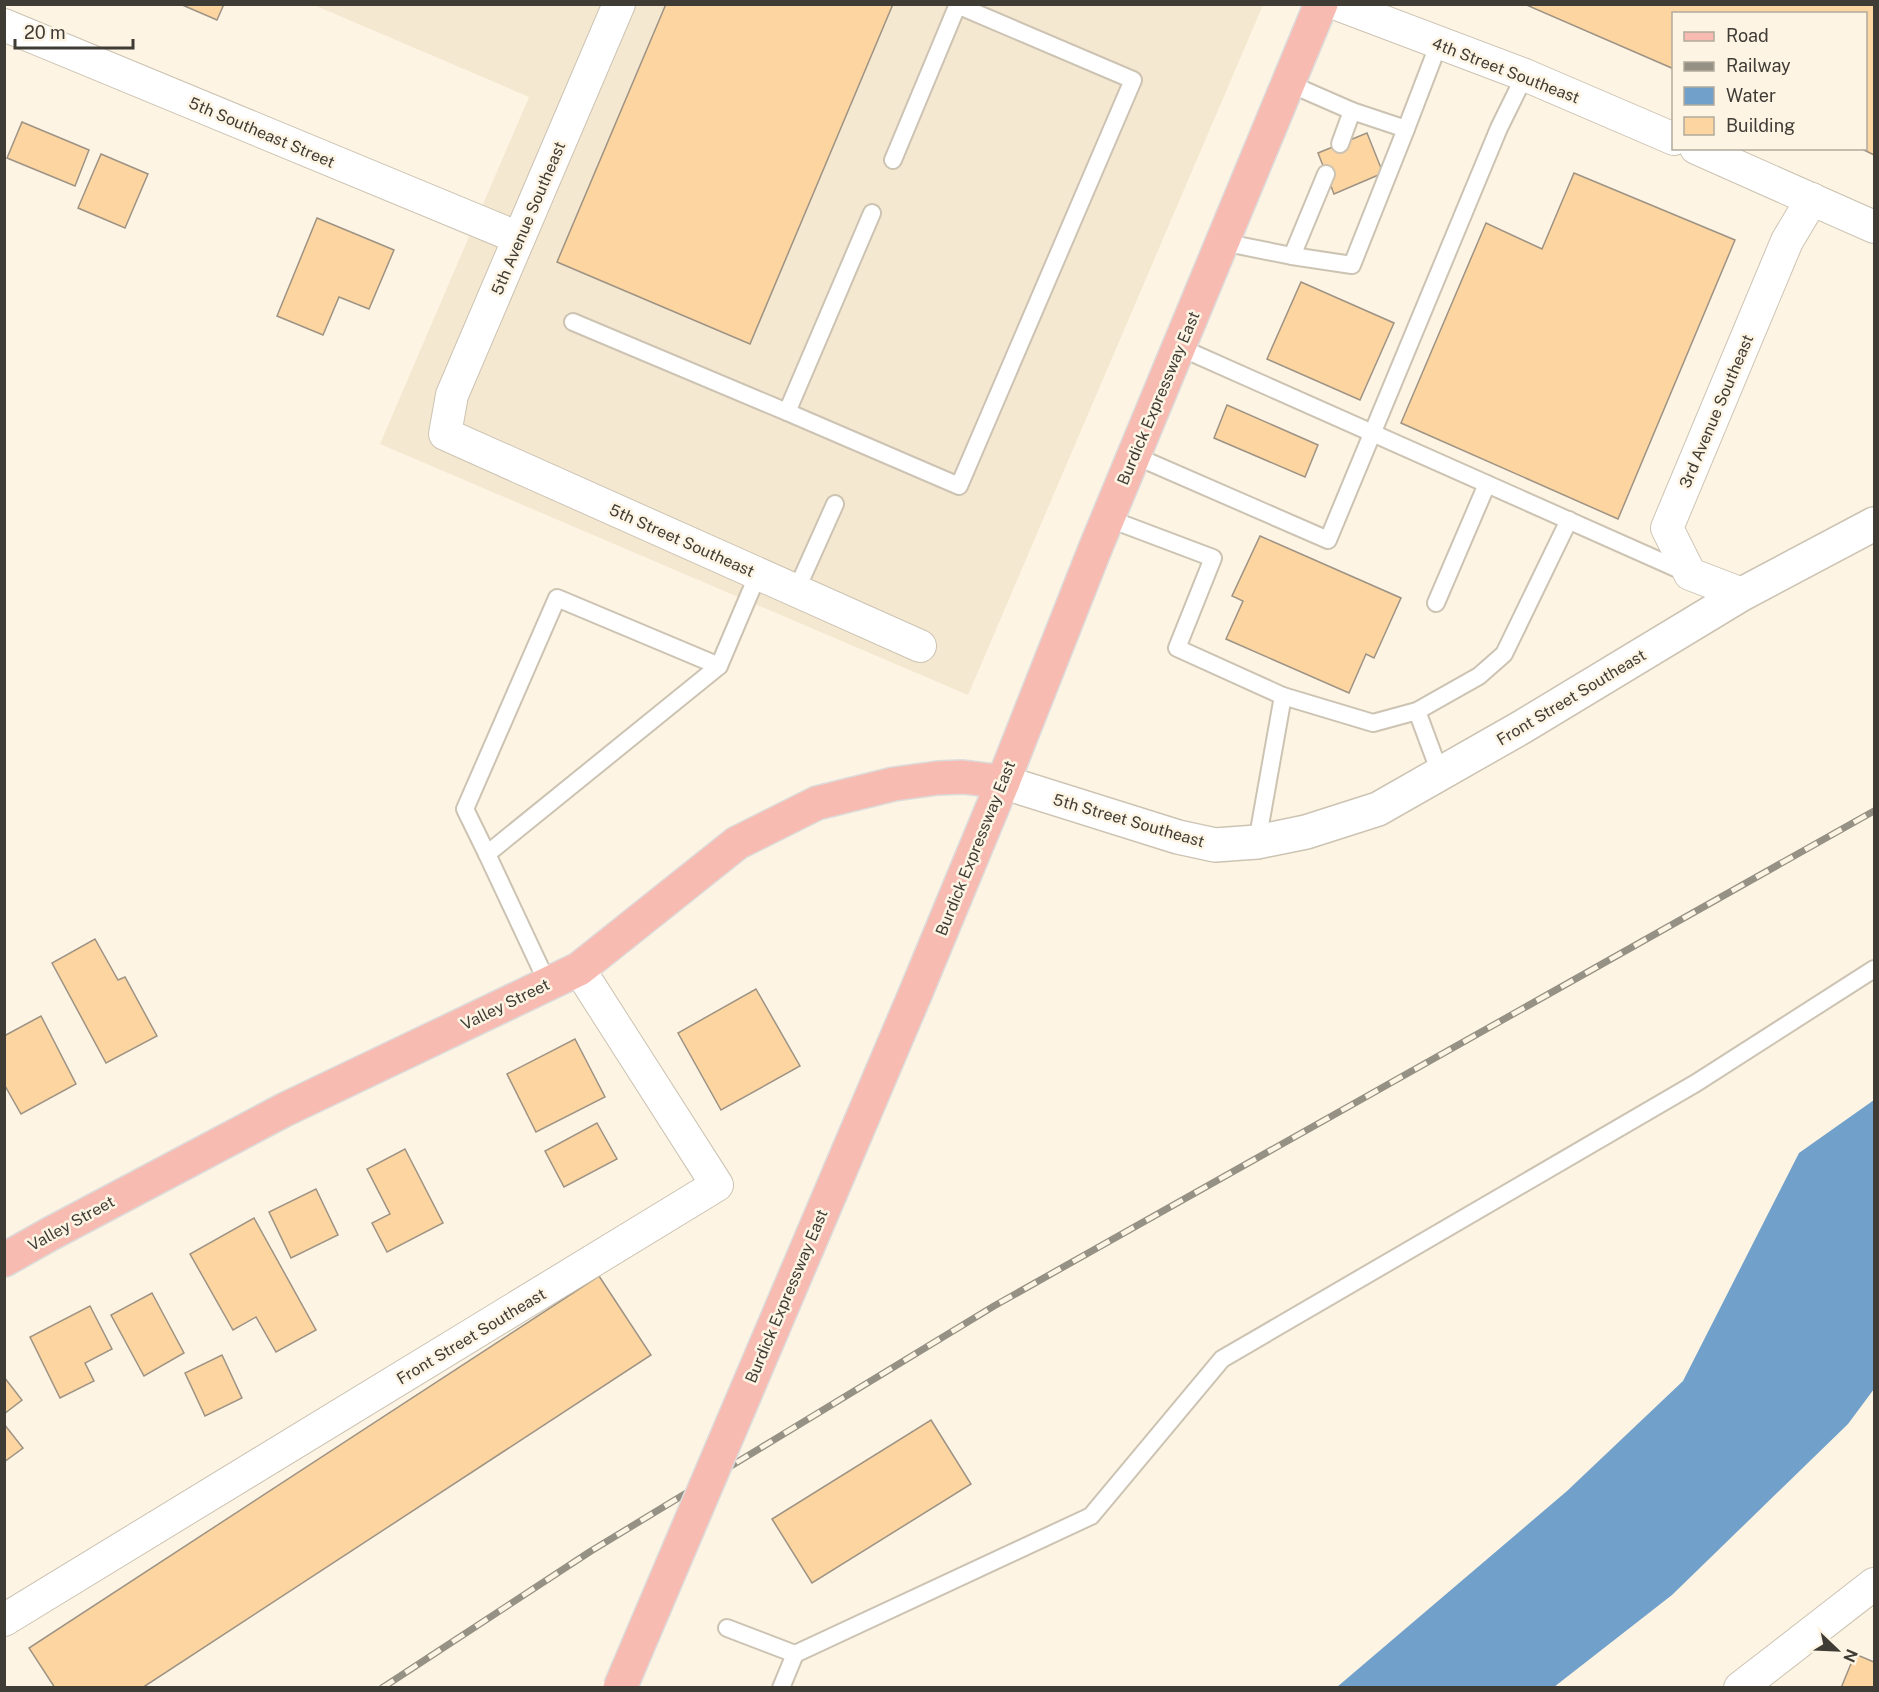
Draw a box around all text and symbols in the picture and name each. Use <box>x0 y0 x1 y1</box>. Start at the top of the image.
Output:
scale bar <box>15 12 134 50</box>
legend <box>1672 12 1867 150</box>
text: 20 m <box>24 22 66 43</box>
text: Road <box>1726 25 1769 46</box>
street label: 4th Street Southeast <box>1429 34 1582 107</box>
text: Railway <box>1726 55 1791 76</box>
text: Water <box>1726 85 1776 106</box>
street label: 5th Southeast Street <box>186 93 338 172</box>
text: Building <box>1726 115 1795 136</box>
street label: 5th Avenue Southeast <box>488 139 569 298</box>
street label: Burdick Expressway East <box>1113 308 1204 488</box>
street label: 3rd Avenue Southeast <box>1676 332 1757 491</box>
street label: 5th Street Southeast <box>606 500 757 581</box>
street label: Front Street Southeast <box>1493 645 1649 750</box>
street label: Burdick Expressway East <box>932 758 1019 938</box>
street label: 5th Street Southeast <box>1051 790 1207 851</box>
street label: Valley Street <box>458 975 553 1034</box>
street label: Valley Street <box>25 1192 118 1255</box>
street label: Burdick Expressway East <box>741 1206 832 1386</box>
street label: Front Street Southeast <box>393 1284 549 1389</box>
north arrow <box>1807 1620 1867 1680</box>
text: N <box>1839 1646 1862 1665</box>

